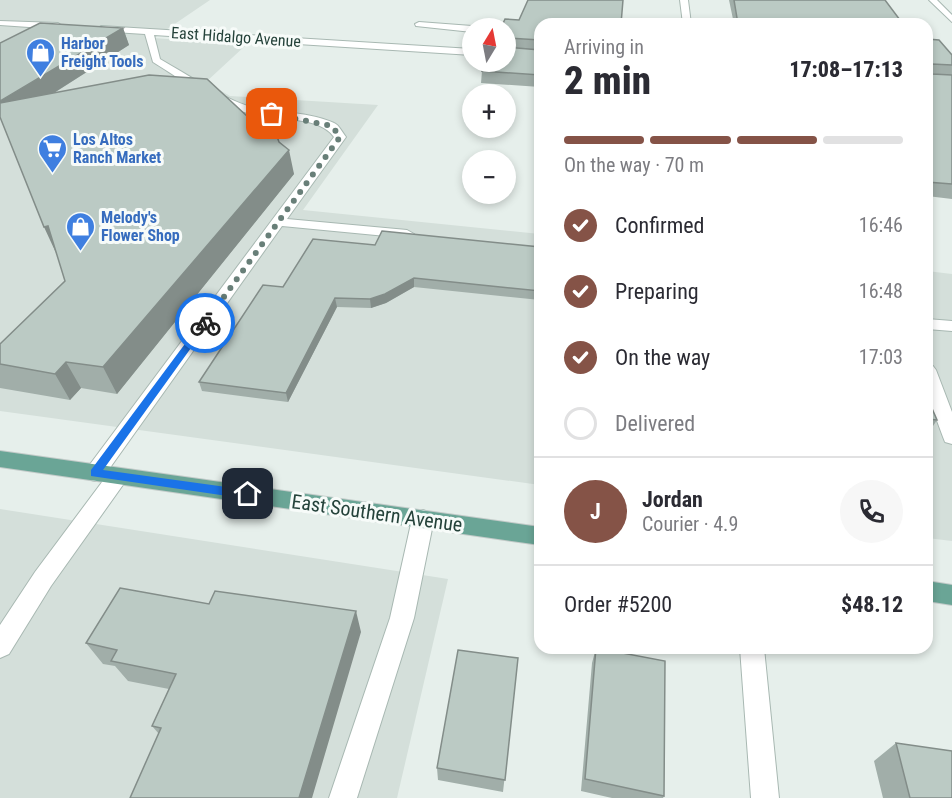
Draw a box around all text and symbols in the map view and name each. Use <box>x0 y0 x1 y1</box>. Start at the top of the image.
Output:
north arrow <box>462 18 516 72</box>
map controls <box>462 18 516 204</box>
street label: East Hidalgo Avenue <box>171 23 301 51</box>
place label: Harbor Freight Tools <box>61 34 144 71</box>
text: Arriving in <box>564 35 644 59</box>
shop icon: Harbor Freight Tools <box>24 36 56 78</box>
text: 17:08–17:13 <box>789 57 903 82</box>
text: 2 min <box>564 58 651 104</box>
button: + <box>462 84 516 138</box>
pin <box>246 88 297 139</box>
icon: bag <box>255 97 288 130</box>
place label: Los Altos Ranch Market <box>73 130 161 167</box>
supermarket icon: Los Altos Ranch Market <box>36 132 68 174</box>
button: − <box>462 150 516 204</box>
text: On the way · 70 m <box>564 153 704 177</box>
place label: Melody's Flower Shop <box>101 208 180 245</box>
icon: check <box>564 209 597 242</box>
shop icon: Melody's Flower Shop <box>64 210 96 252</box>
text: Confirmed <box>615 213 704 238</box>
text: 16:46 <box>859 213 903 237</box>
icon: check <box>564 275 597 308</box>
text: Preparing <box>615 279 699 304</box>
text: 16:48 <box>859 279 903 303</box>
courier <box>175 293 235 353</box>
icon: bike <box>189 307 222 340</box>
icon: check <box>564 341 597 374</box>
text: On the way <box>615 345 710 370</box>
text: 17:03 <box>859 345 903 369</box>
text: Delivered <box>615 411 695 436</box>
pin <box>222 468 273 519</box>
icon: home <box>231 477 264 510</box>
button: phone <box>840 480 903 543</box>
text: Jordan <box>642 487 703 512</box>
street label: East Southern Avenue <box>290 489 464 537</box>
text: J <box>590 499 601 524</box>
text: Courier · 4.9 <box>642 512 738 536</box>
text: Order #5200 <box>564 592 672 617</box>
text: $48.12 <box>841 592 903 617</box>

